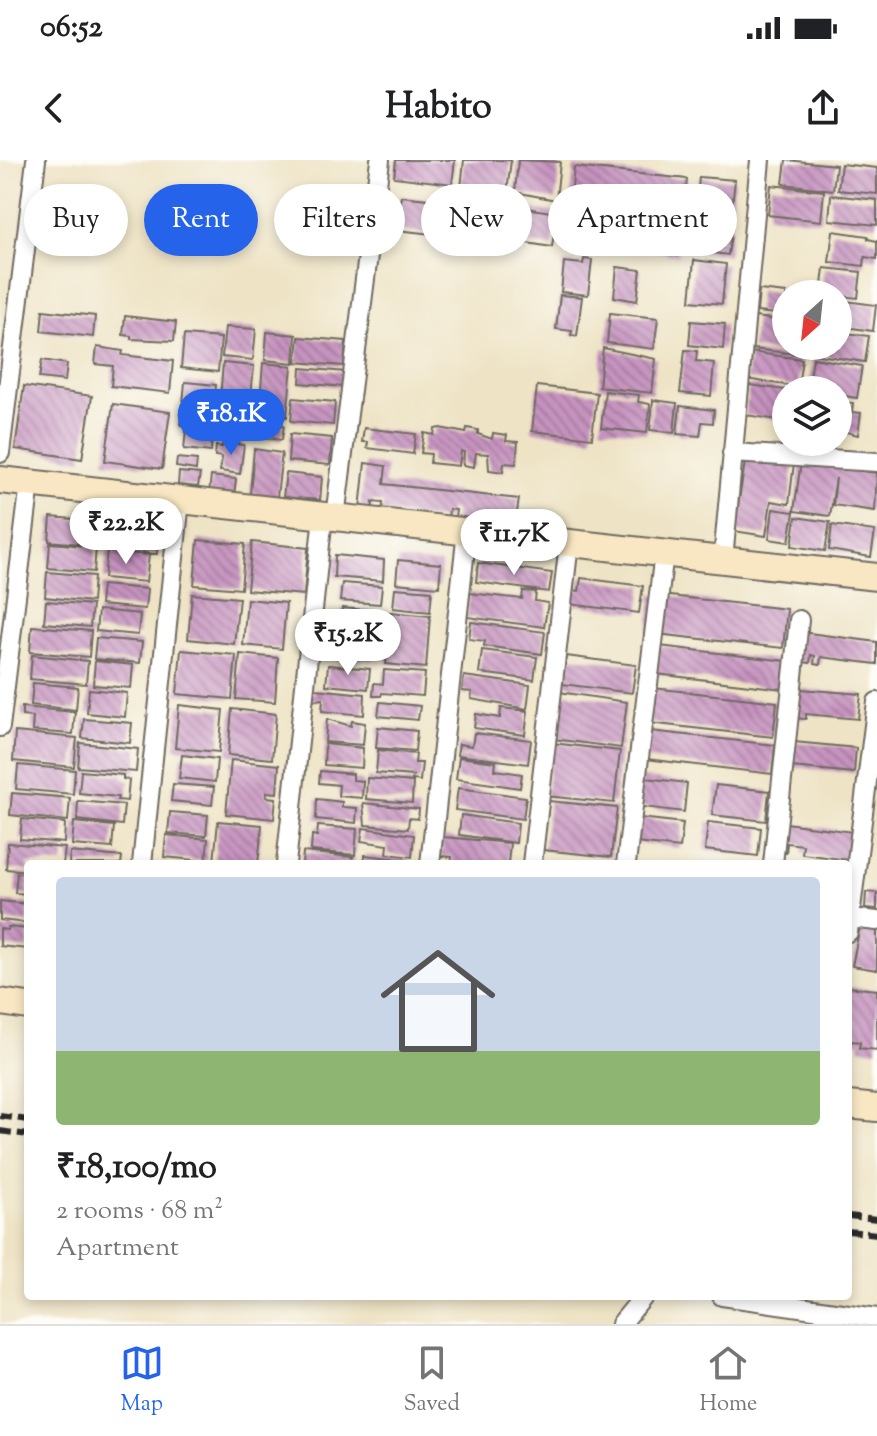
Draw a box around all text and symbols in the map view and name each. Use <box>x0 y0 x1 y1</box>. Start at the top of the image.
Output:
text: 06:52 <box>40 7 103 50</box>
text: Habito <box>385 82 492 134</box>
icon: back <box>32 86 76 130</box>
icon: share <box>801 86 845 130</box>
chip: Buy <box>24 184 128 256</box>
chip: Rent <box>144 184 258 256</box>
chip: Filters <box>274 184 405 256</box>
chip: New <box>421 184 532 256</box>
chip: Apartment <box>548 184 737 256</box>
north arrow <box>772 280 852 360</box>
map controls <box>772 280 852 456</box>
button: layers <box>772 376 852 456</box>
pin: ₹18.1K <box>166 389 296 457</box>
text: ₹18.1K <box>196 396 266 433</box>
pin: ₹22.2K <box>61 498 191 566</box>
text: ₹22.2K <box>88 505 164 542</box>
pin: ₹11.7K <box>449 509 579 577</box>
text: ₹11.7K <box>479 516 549 553</box>
pin: ₹15.2K <box>283 609 413 677</box>
text: ₹15.2K <box>313 616 383 653</box>
icon: home <box>366 929 510 1073</box>
text: ₹18,100/mo <box>56 1144 217 1193</box>
text: 2 rooms · 68 m² <box>56 1193 223 1230</box>
text: Apartment <box>56 1230 179 1267</box>
tab: Map <box>120 1341 164 1421</box>
tab: Saved <box>403 1341 460 1421</box>
tab: Home <box>700 1341 757 1421</box>

